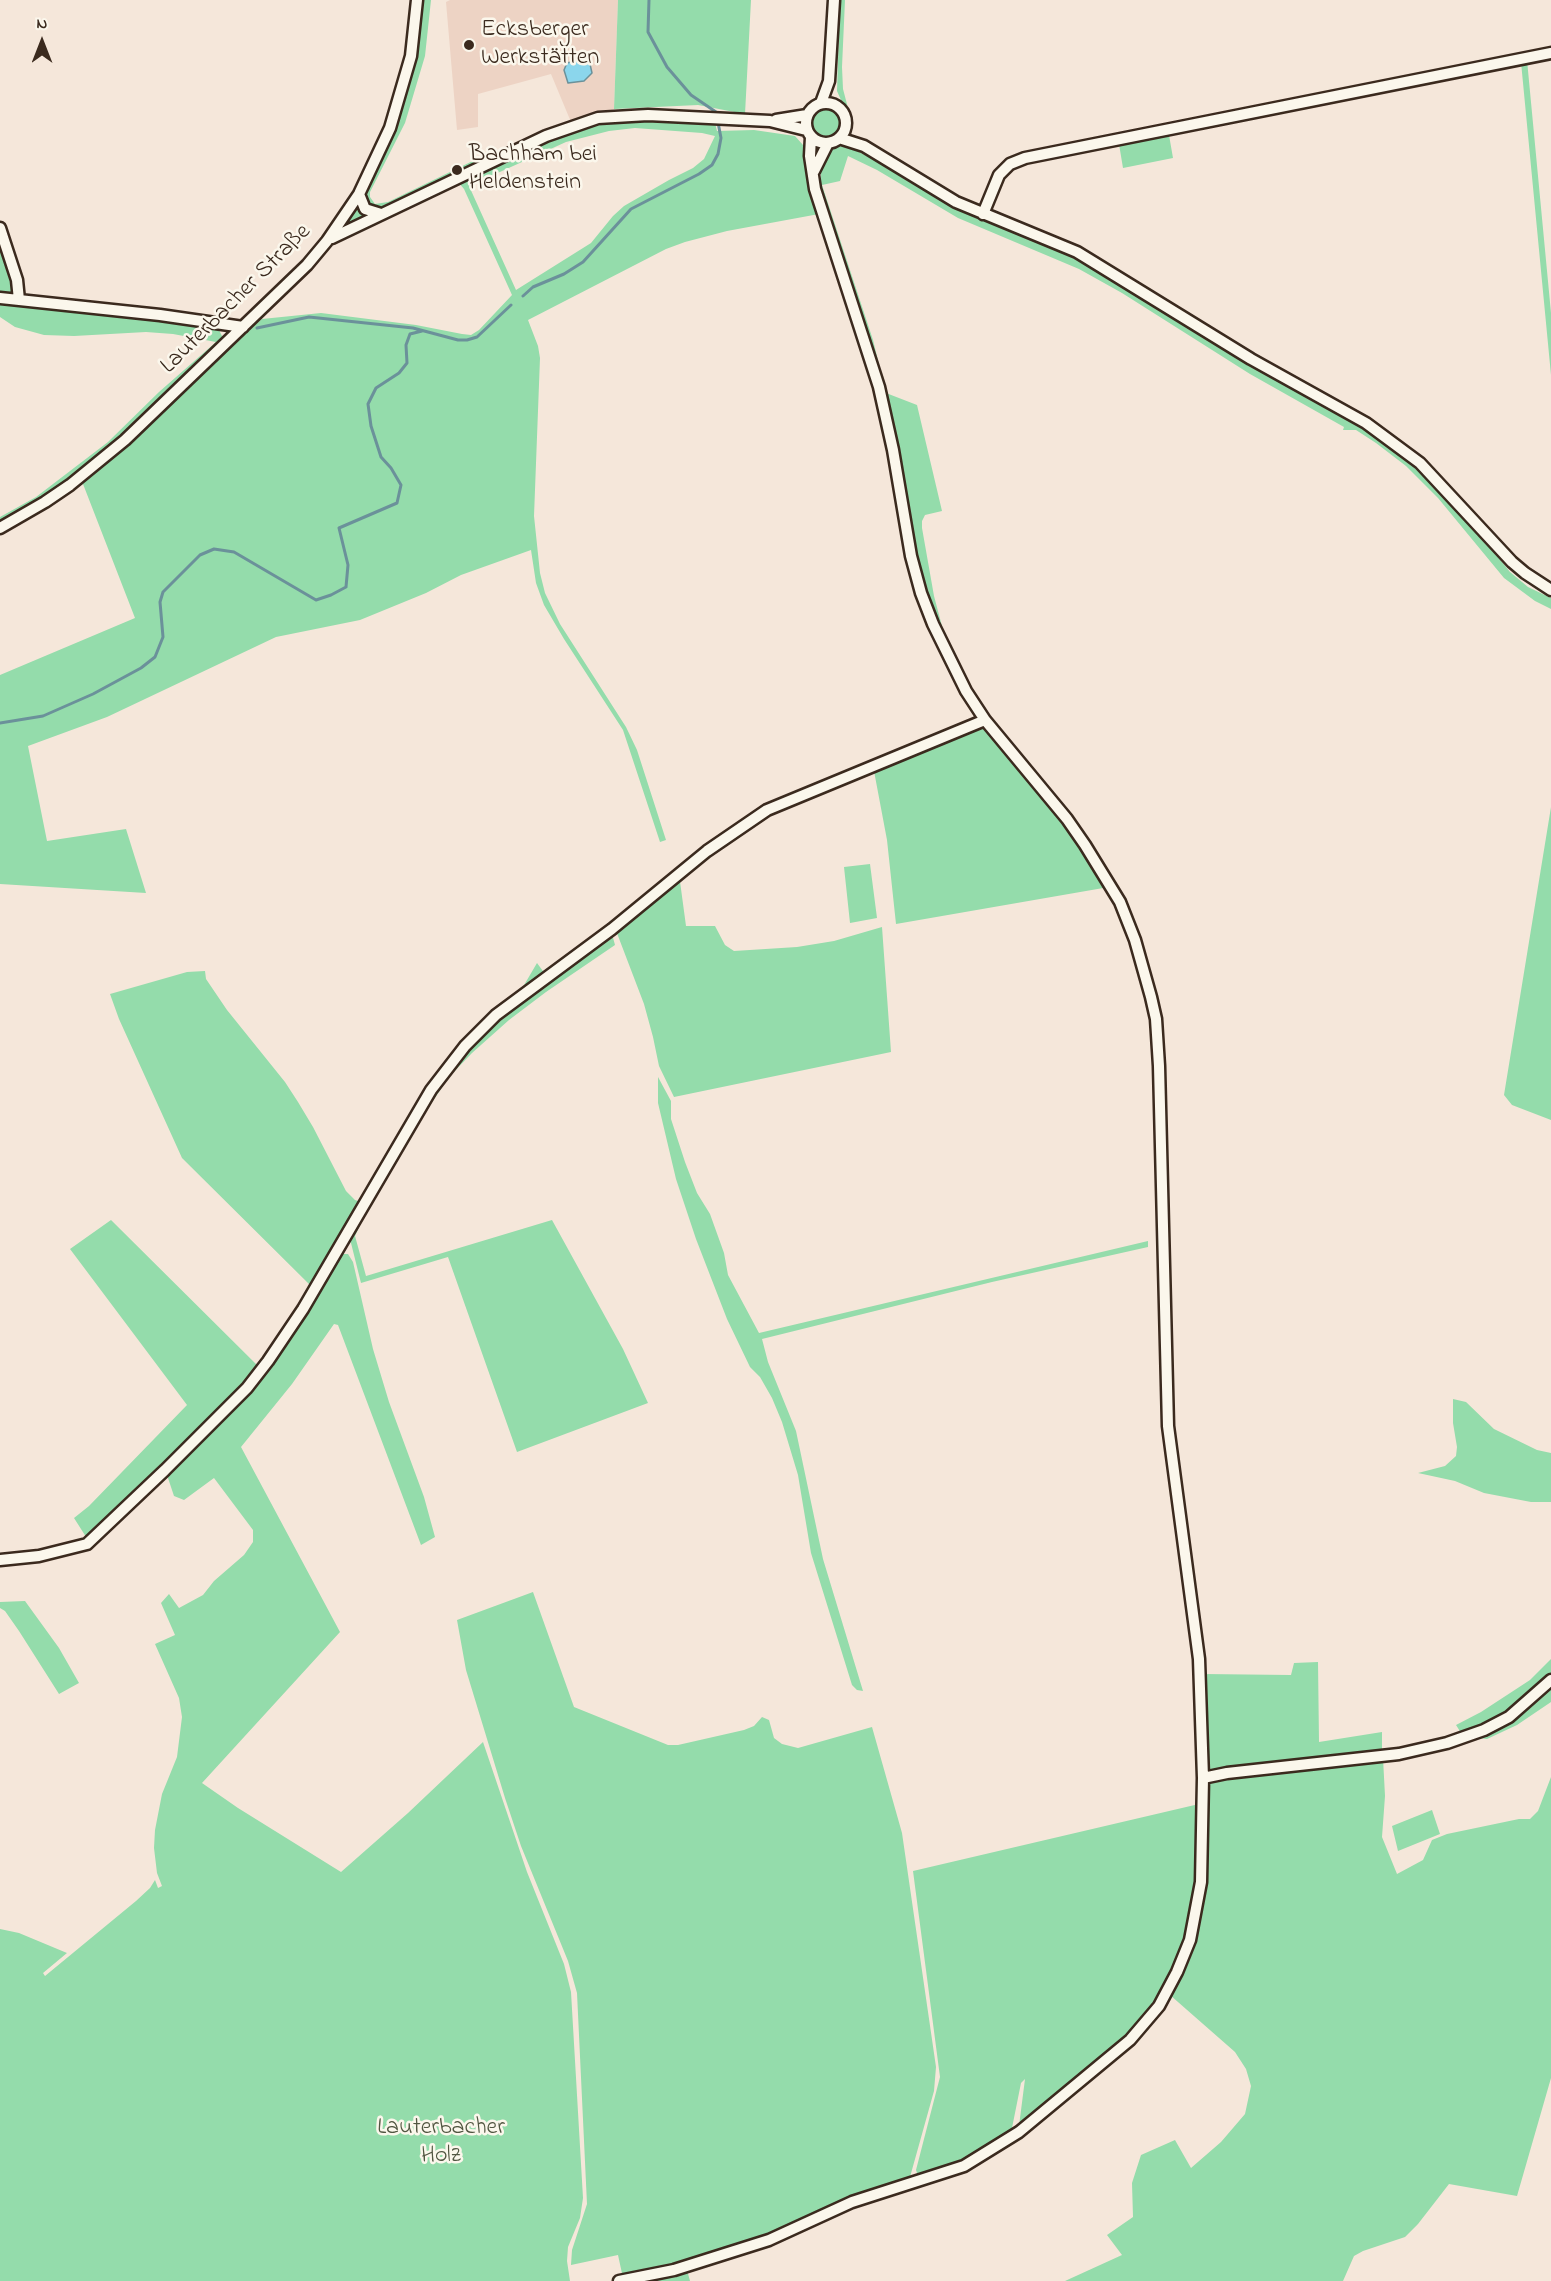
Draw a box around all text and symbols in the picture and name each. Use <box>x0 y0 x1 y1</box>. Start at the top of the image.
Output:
north arrow <box>12 12 72 72</box>
text: N <box>37 12 47 36</box>
place label: Ecksberger Werkstätten <box>481 17 599 73</box>
marker: Ecksberger Werkstätten <box>462 38 476 52</box>
place label: Bachham bei Heldenstein <box>469 142 597 198</box>
marker: Bachham bei Heldenstein <box>450 163 464 177</box>
street label: Lauterbacher Straße <box>156 219 318 381</box>
park label: Lauterbacher Holz <box>377 2115 505 2171</box>

